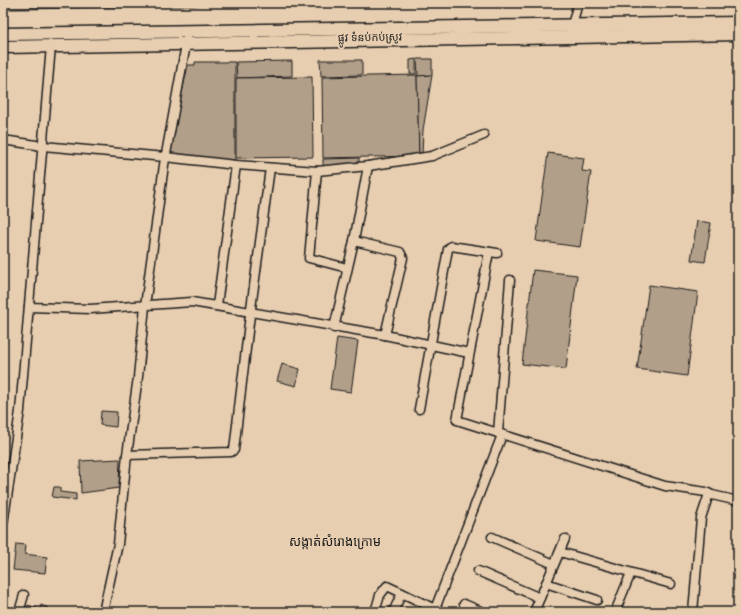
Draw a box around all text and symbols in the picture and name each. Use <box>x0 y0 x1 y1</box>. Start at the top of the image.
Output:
street label: ផ្លូវ ទំនប់កប់ស្រូវ <box>338 30 403 48</box>
district label: សង្កាត់សំរោងក្រោម <box>289 534 381 551</box>

